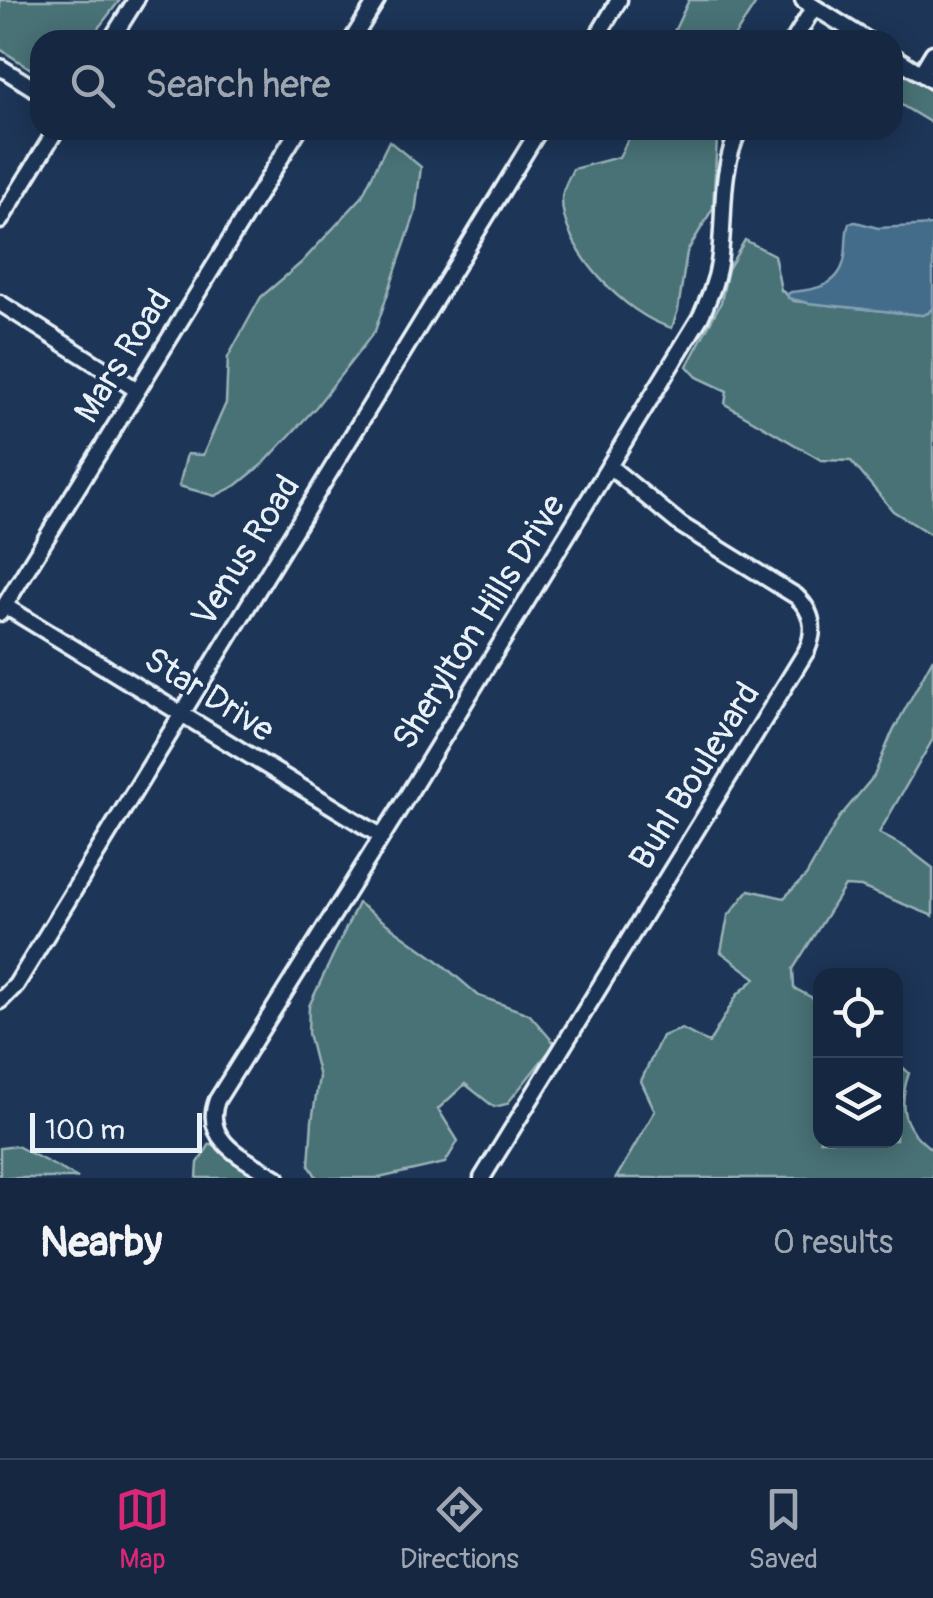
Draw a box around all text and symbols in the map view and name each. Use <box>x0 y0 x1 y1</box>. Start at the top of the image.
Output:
search box <box>30 30 903 140</box>
icon: search <box>65 58 120 113</box>
text: Search here <box>145 61 331 109</box>
street label: Mars Road <box>65 281 181 431</box>
street label: Venus Road <box>182 467 310 635</box>
street label: Sherylton Hills Drive <box>383 486 575 758</box>
street label: Star Drive <box>136 638 282 752</box>
street label: Buhl Boulevard <box>620 674 770 878</box>
map controls <box>813 968 903 1148</box>
button: locate <box>813 968 903 1058</box>
button: layers <box>813 1058 903 1148</box>
scale bar <box>30 1108 202 1152</box>
text: 100 m <box>45 1113 125 1148</box>
text: Nearby <box>40 1217 162 1269</box>
text: 0 results <box>773 1223 893 1263</box>
tab: Map <box>115 1482 170 1577</box>
tab: Directions <box>400 1482 519 1577</box>
tab: Saved <box>749 1482 818 1577</box>

